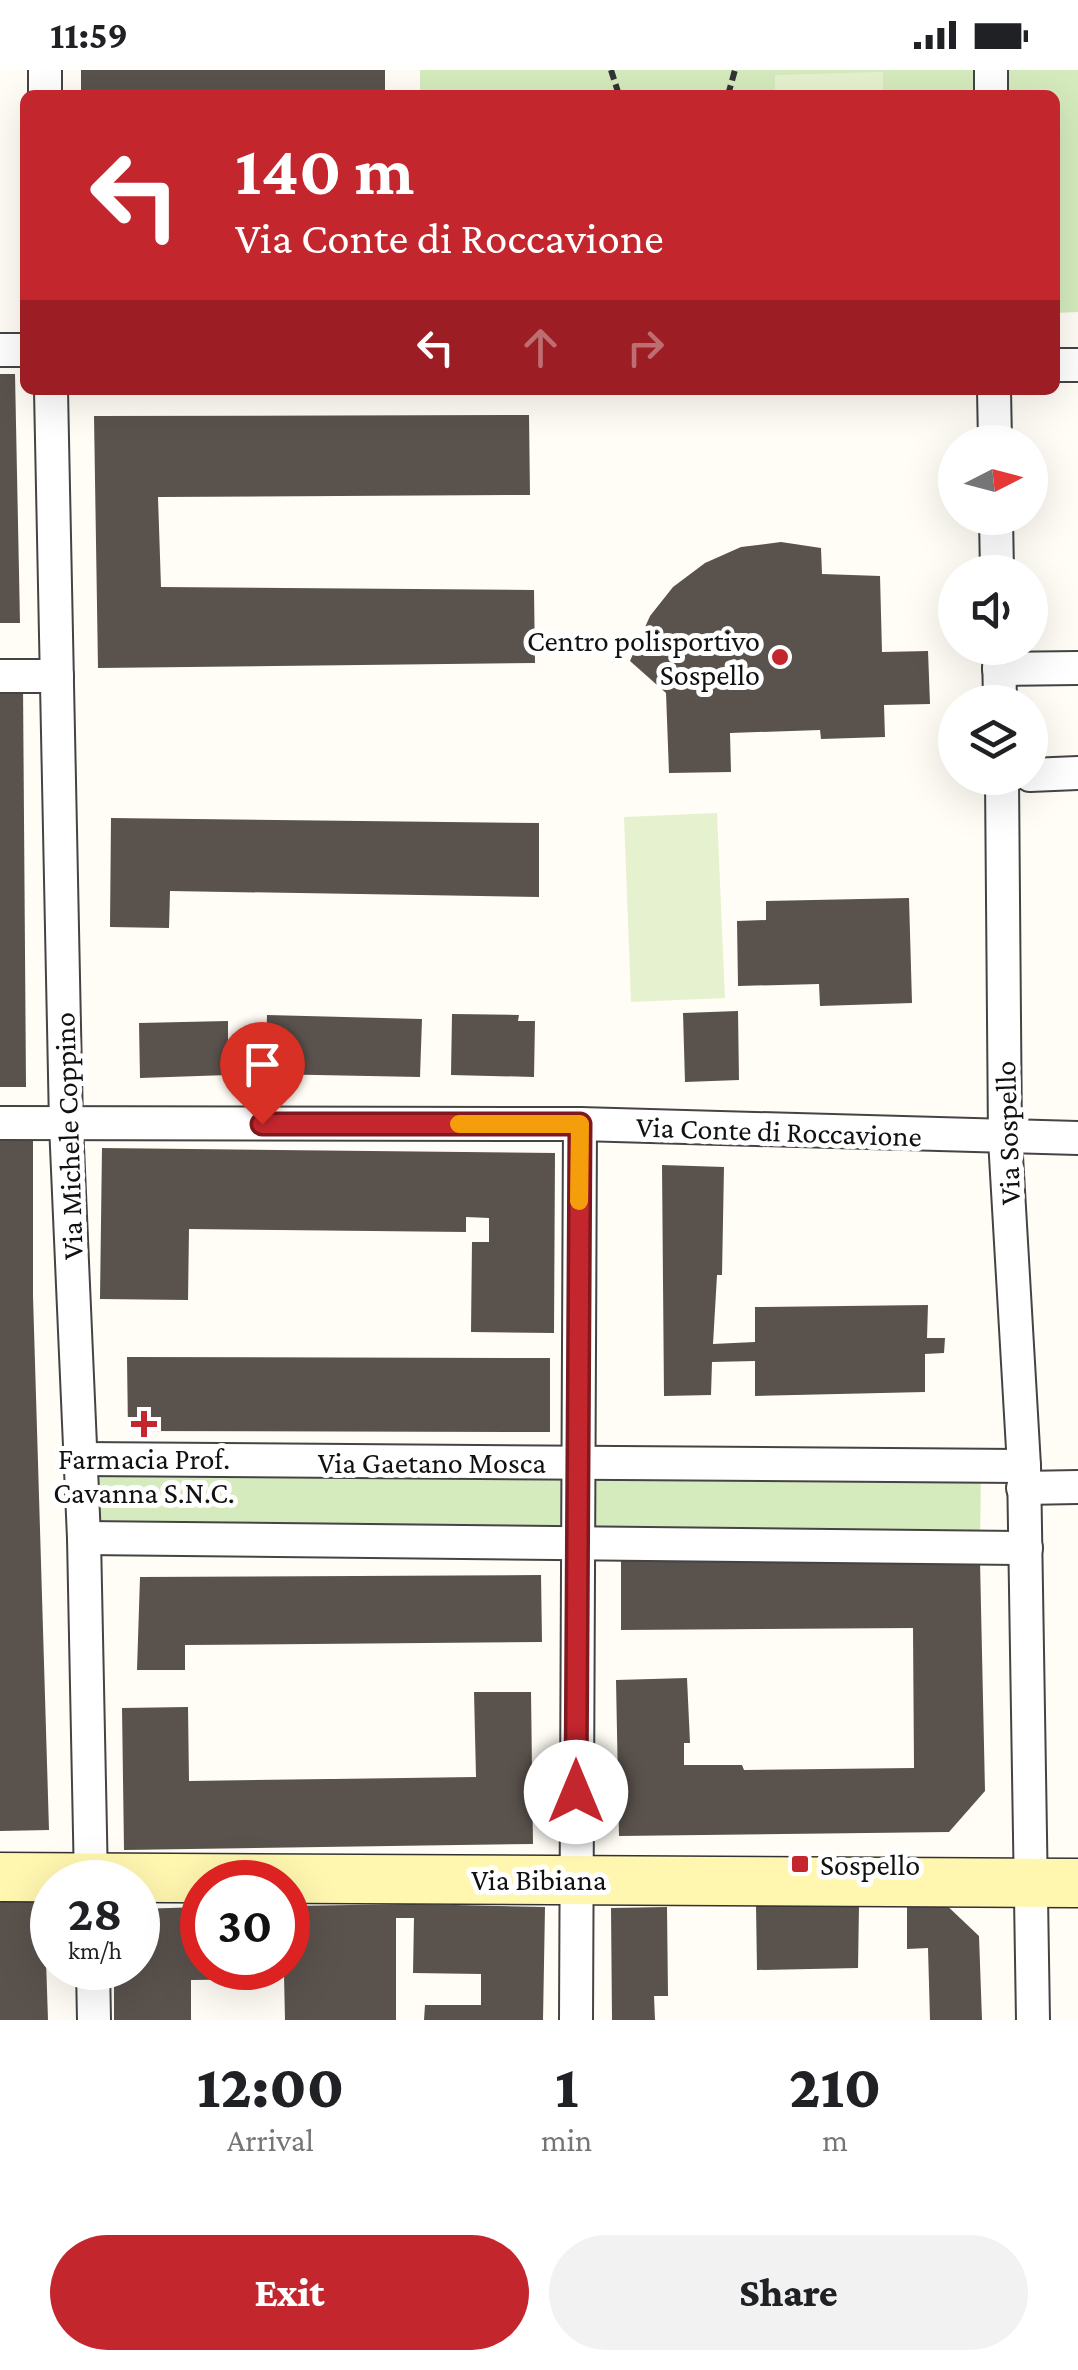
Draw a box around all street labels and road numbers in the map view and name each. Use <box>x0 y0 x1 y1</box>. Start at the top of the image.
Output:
street label: Via Michele Coppino <box>47 1012 90 1260</box>
street label: Via Sospello <box>988 1060 1027 1206</box>
street label: Via Conte di Roccavione <box>636 1110 922 1152</box>
street label: Via Gaetano Mosca <box>318 1446 546 1479</box>
street label: Via Bibiana <box>471 1863 607 1896</box>

